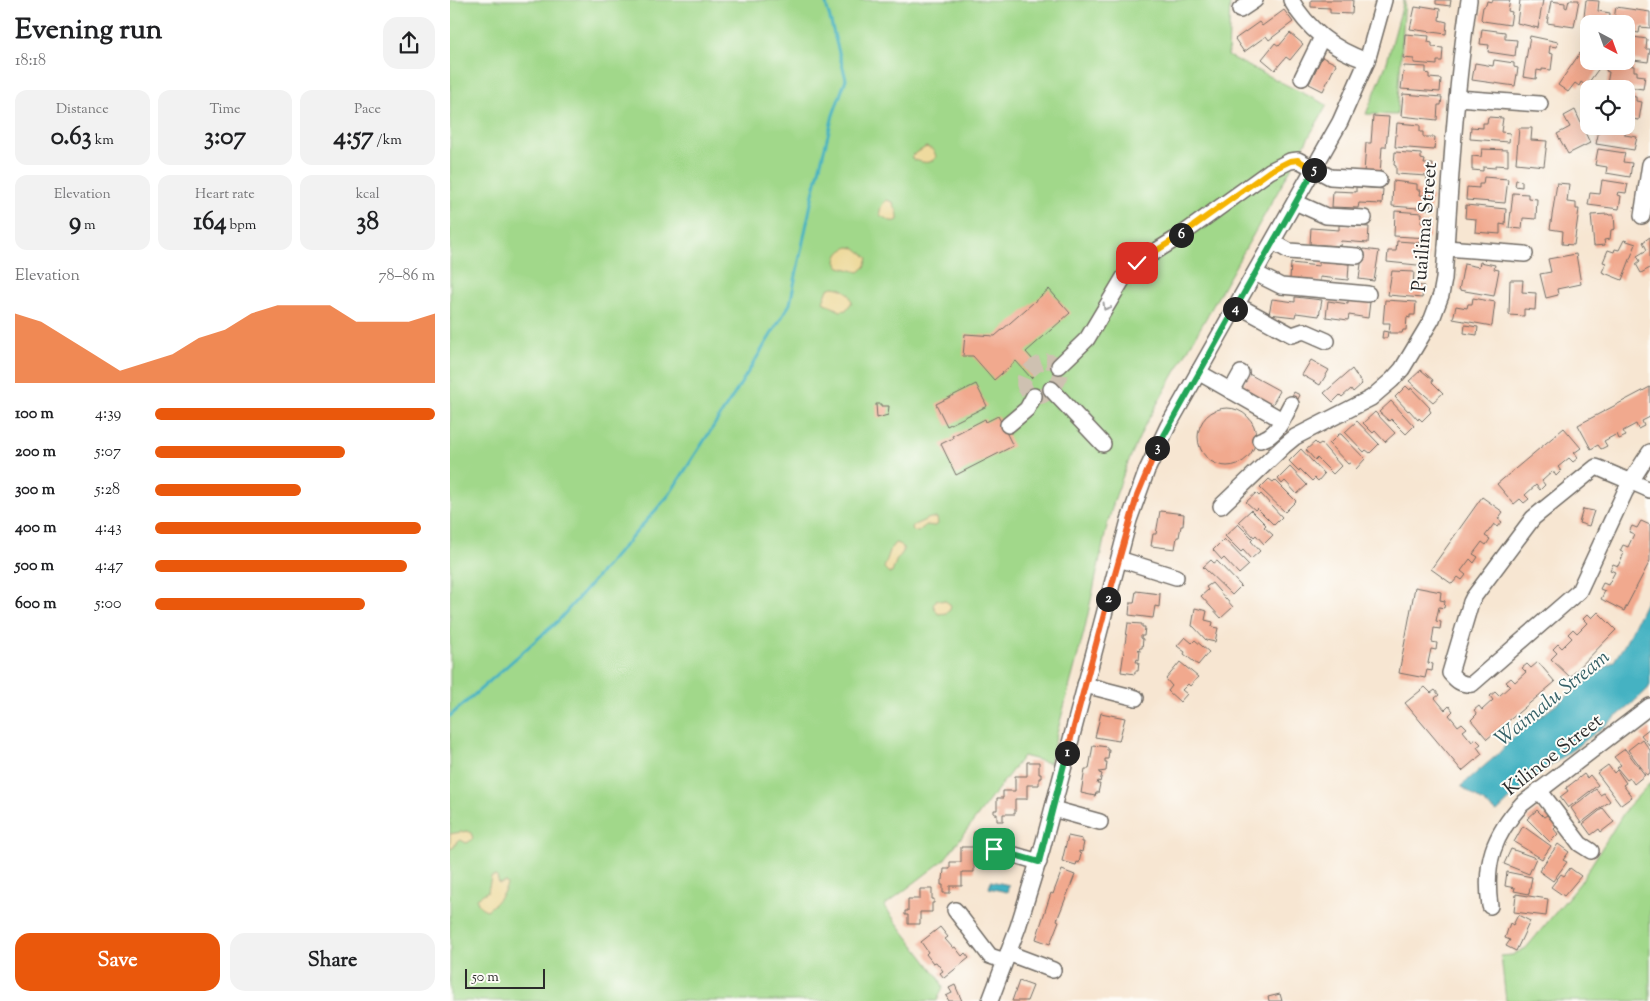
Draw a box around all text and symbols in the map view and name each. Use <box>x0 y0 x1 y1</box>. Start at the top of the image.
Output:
text: Evening run <box>15 11 162 51</box>
north arrow <box>1580 15 1635 70</box>
map controls <box>1580 15 1635 135</box>
button: share <box>383 17 435 69</box>
text: 18:18 <box>15 50 46 73</box>
button: locate <box>1580 80 1635 135</box>
text: Distance <box>56 100 109 120</box>
text: Time <box>209 100 241 120</box>
text: Pace <box>354 100 381 120</box>
text: 0.63 <box>51 120 92 156</box>
text: 3:07 <box>204 120 246 156</box>
text: 4:57 <box>333 120 374 156</box>
text: km <box>92 131 114 151</box>
text: /km <box>374 131 402 151</box>
pin: 5 <box>1302 158 1326 182</box>
text: 5 <box>1312 160 1317 180</box>
street label: Puailima Street <box>1406 161 1446 293</box>
text: Elevation <box>54 185 111 205</box>
text: Heart rate <box>195 185 255 205</box>
text: kcal <box>356 185 380 205</box>
text: 9 <box>69 205 81 241</box>
text: 164 <box>194 205 227 241</box>
text: 38 <box>356 205 379 241</box>
text: m <box>81 216 96 236</box>
text: bpm <box>227 216 256 236</box>
pin: 6 <box>1168 222 1194 248</box>
text: 6 <box>1178 225 1185 245</box>
pin <box>1116 242 1158 284</box>
icon: check <box>1123 249 1151 277</box>
text: Elevation <box>15 265 80 288</box>
text: 78–86 m <box>378 265 435 288</box>
pin: 4 <box>1222 296 1248 322</box>
text: 4 <box>1232 299 1239 319</box>
one-way arrow <box>1103 302 1113 311</box>
text: 100 m <box>15 403 54 426</box>
text: 4:39 <box>95 403 121 426</box>
pin: 3 <box>1144 436 1170 460</box>
text: 3 <box>1155 438 1160 458</box>
text: 200 m <box>15 441 56 464</box>
text: 5:07 <box>95 441 121 464</box>
text: 300 m <box>15 479 55 502</box>
text: 5:28 <box>95 479 120 502</box>
text: 400 m <box>15 517 57 540</box>
text: 4:43 <box>95 517 122 540</box>
text: 500 m <box>15 555 54 578</box>
text: 4:47 <box>95 555 123 578</box>
pin: 2 <box>1096 586 1120 612</box>
text: 2 <box>1105 589 1112 609</box>
text: 600 m <box>15 593 57 616</box>
text: 5:00 <box>95 593 121 616</box>
water label: Waimalu Stream <box>1489 643 1617 755</box>
street label: Kilinoe Street <box>1498 708 1610 804</box>
pin: 1 <box>1054 740 1080 766</box>
text: 1 <box>1065 743 1070 763</box>
pin <box>973 828 1015 870</box>
icon: arrive <box>980 835 1008 863</box>
button: Save <box>15 933 220 991</box>
button: Share <box>230 933 435 991</box>
scale bar <box>465 966 545 989</box>
text: 50 m <box>472 968 499 988</box>

